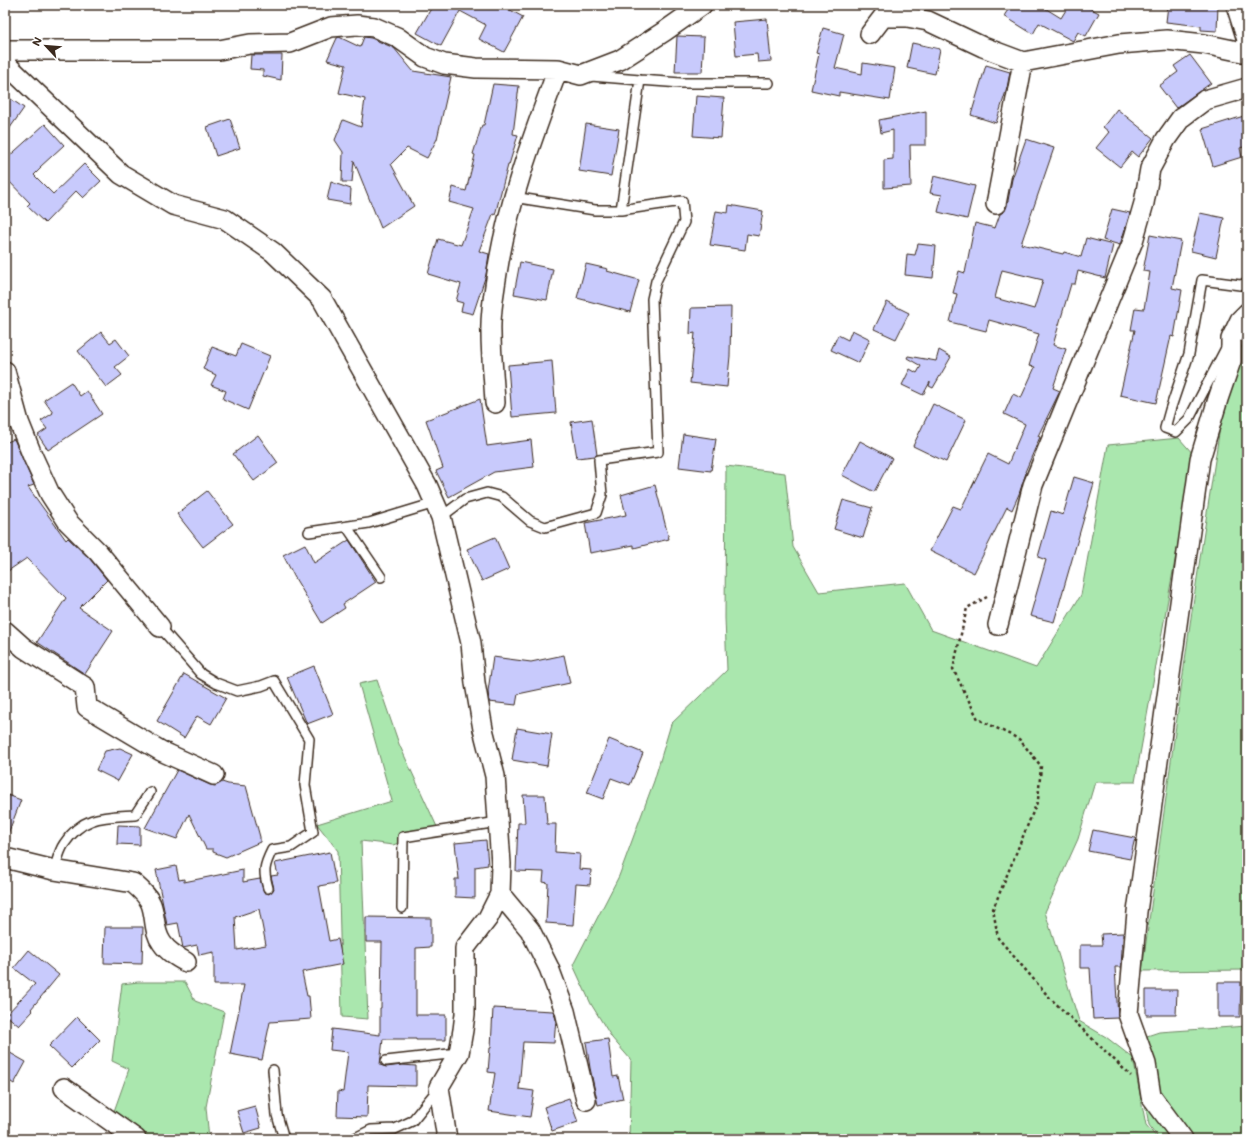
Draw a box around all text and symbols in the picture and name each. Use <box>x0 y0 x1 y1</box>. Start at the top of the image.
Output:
north arrow <box>26 26 66 66</box>
text: N <box>28 34 45 48</box>

